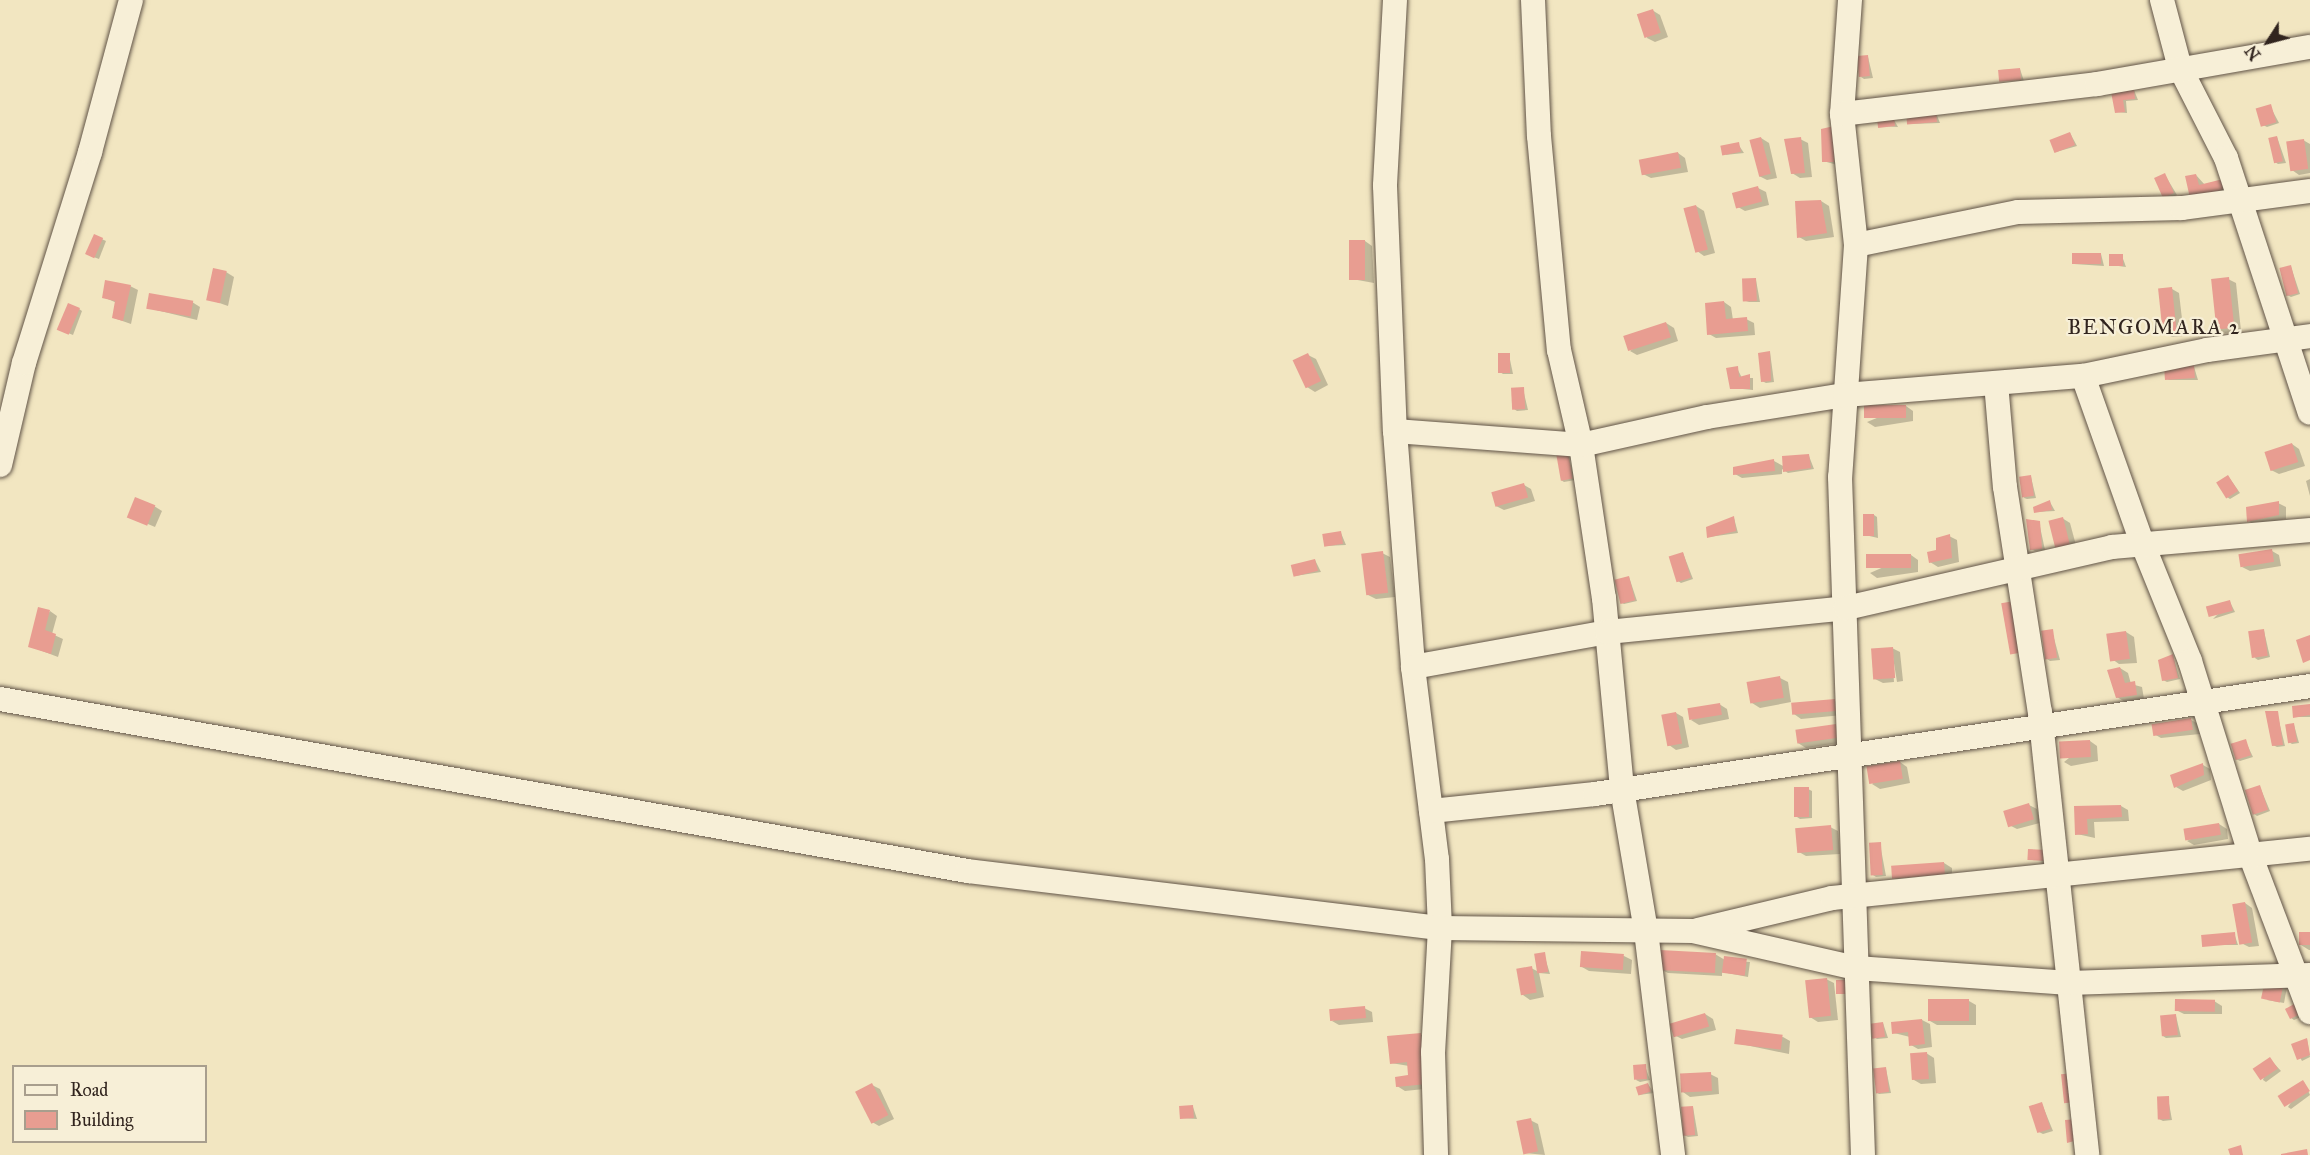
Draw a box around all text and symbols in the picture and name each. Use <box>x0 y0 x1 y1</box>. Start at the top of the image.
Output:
north arrow <box>2238 12 2298 72</box>
text: N <box>2241 42 2265 64</box>
district label: BENGOMARA 2 <box>2067 314 2241 340</box>
legend <box>12 1065 207 1143</box>
text: Road <box>70 1079 108 1101</box>
text: Building <box>70 1109 133 1131</box>

